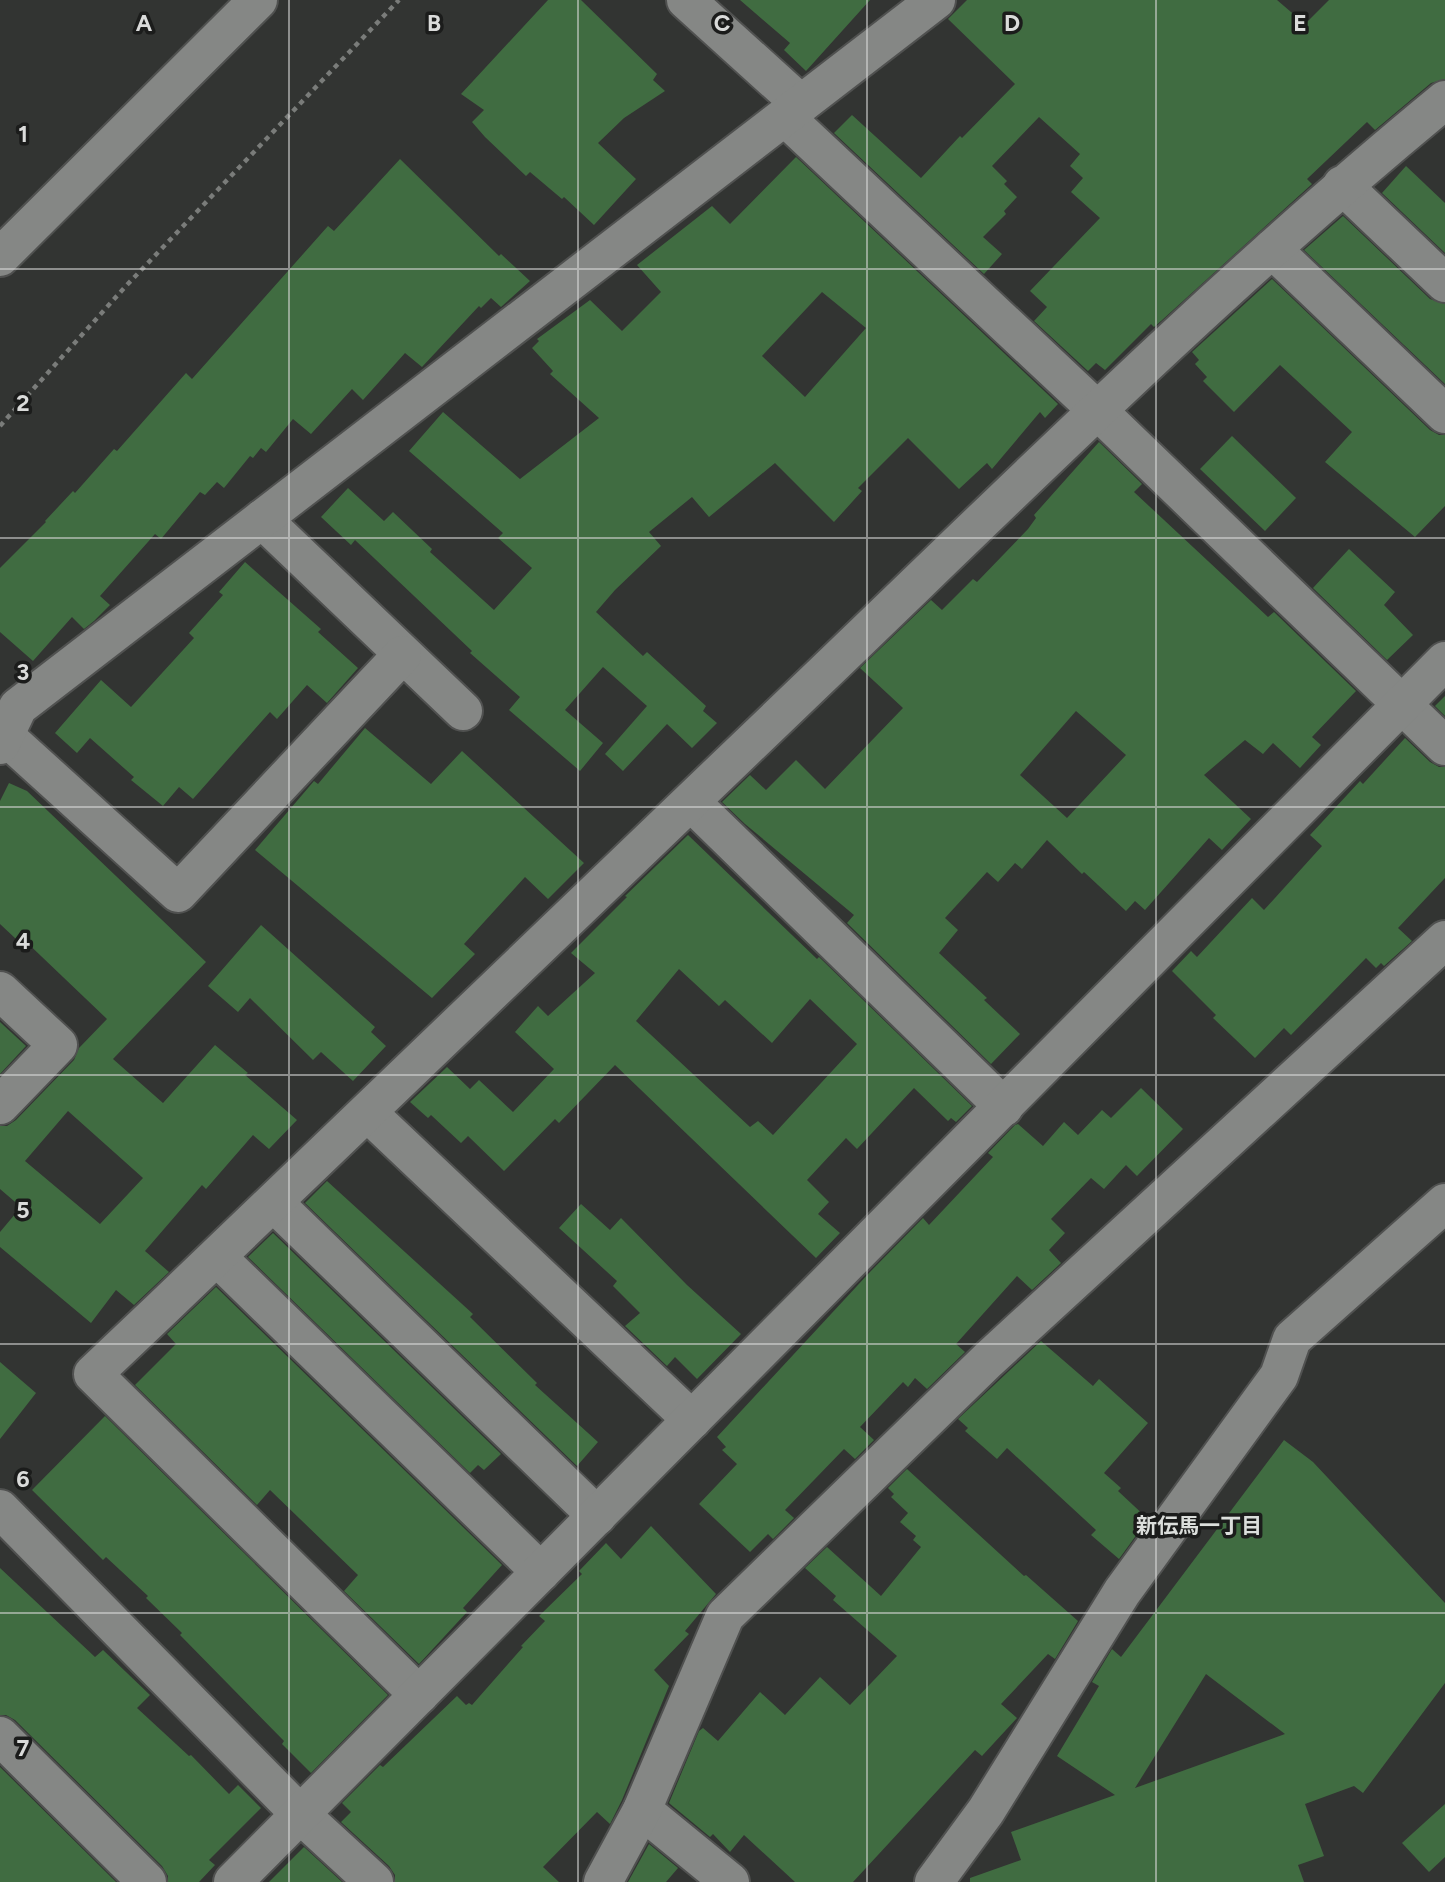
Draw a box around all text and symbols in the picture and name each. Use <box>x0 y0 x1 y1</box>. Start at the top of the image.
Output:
text: A <box>136 9 153 37</box>
text: B <box>427 9 441 37</box>
text: C <box>714 9 731 37</box>
text: D <box>1004 9 1020 37</box>
text: E <box>1293 9 1307 37</box>
text: 1 <box>18 120 28 148</box>
text: 2 <box>16 389 30 417</box>
text: 3 <box>17 658 29 686</box>
text: 4 <box>16 927 30 955</box>
text: 5 <box>16 1196 30 1224</box>
text: 6 <box>16 1465 30 1493</box>
district label: 新伝馬一丁目 <box>1136 1513 1262 1538</box>
text: 7 <box>17 1734 30 1762</box>

